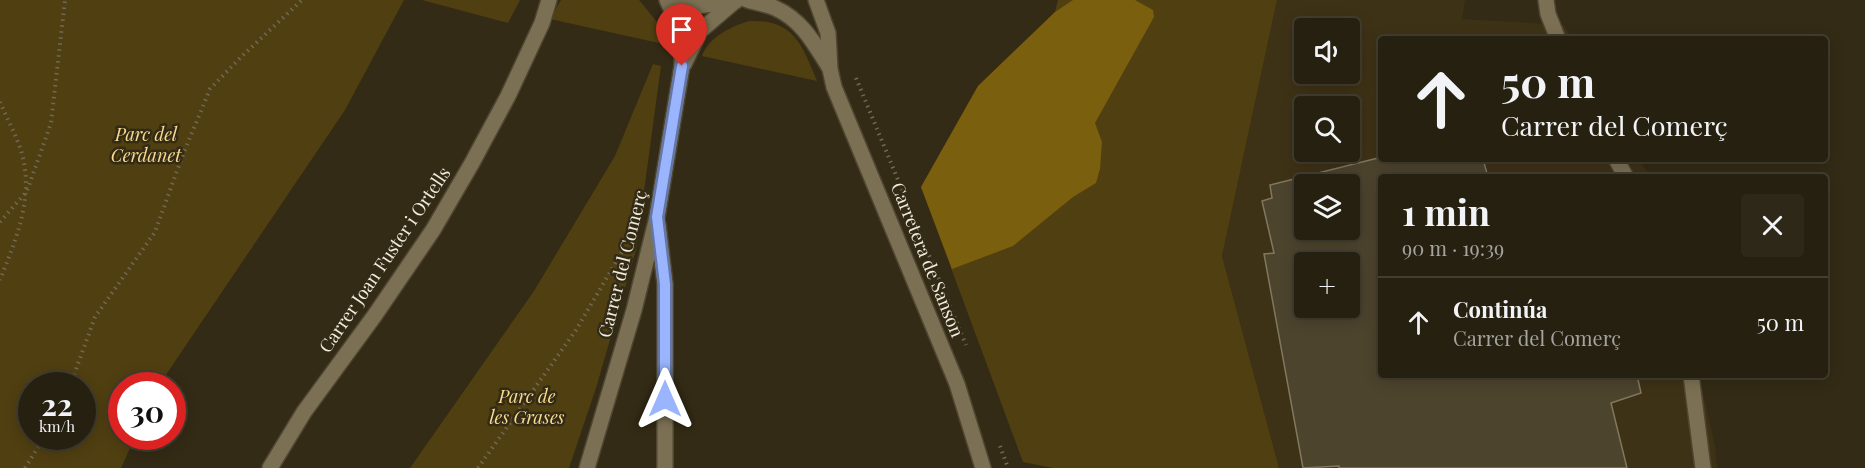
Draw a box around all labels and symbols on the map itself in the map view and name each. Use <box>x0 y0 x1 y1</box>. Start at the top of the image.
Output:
pin <box>656 4 707 66</box>
park label: Parc del Cerdanet <box>111 122 182 167</box>
street label: Carrer Joan Fuster i Ortells <box>313 162 455 357</box>
street label: Carretera de Sanson <box>886 179 970 341</box>
street label: Carrer del Comerç <box>592 187 652 340</box>
position arrow <box>633 367 697 431</box>
speed limit sign: 30 <box>108 372 186 450</box>
park label: Parc de les Grases <box>490 384 565 429</box>

